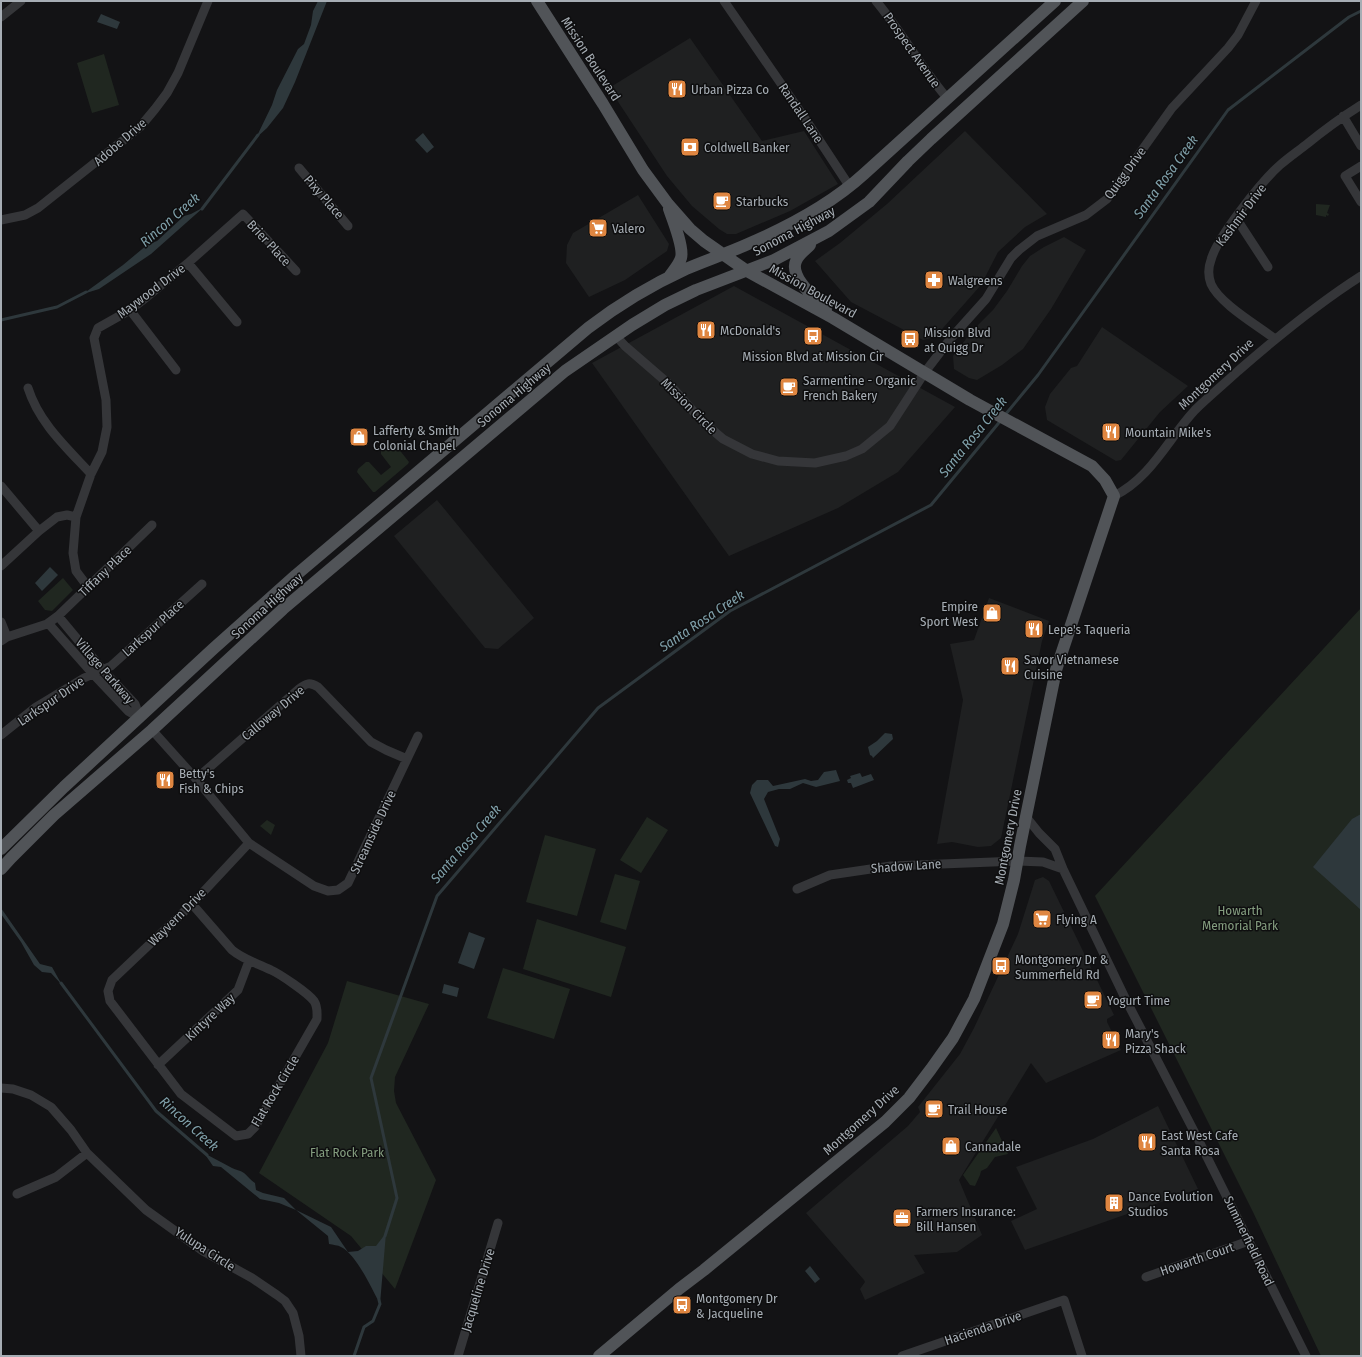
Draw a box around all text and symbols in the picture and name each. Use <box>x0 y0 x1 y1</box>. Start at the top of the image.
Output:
street label: Prospect Avenue <box>881 10 943 90</box>
street label: Mission Boulevard <box>558 14 624 104</box>
restaurant icon: Urban Pizza Co <box>666 78 688 100</box>
street label: Randall Lane <box>776 80 826 146</box>
place label: Urban Pizza Co <box>691 82 769 97</box>
street label: Adobe Drive <box>91 115 149 169</box>
water label: Santa Rosa Creek <box>1130 132 1202 223</box>
bank icon: Coldwell Banker <box>679 136 701 158</box>
place label: Coldwell Banker <box>704 140 790 155</box>
street label: Quigg Drive <box>1101 144 1149 202</box>
street label: Pixy Place <box>301 172 347 222</box>
street label: Kashmir Drive <box>1213 181 1269 249</box>
water label: Rincon Creek <box>137 189 203 251</box>
cafe icon: Starbucks <box>711 190 733 212</box>
place label: Starbucks <box>736 194 789 209</box>
street label: Sonoma Highway <box>750 203 838 259</box>
street label: Brier Place <box>244 217 294 269</box>
supermarket icon: Valero <box>587 217 609 239</box>
place label: Valero <box>612 221 645 236</box>
street label: Maywood Drive <box>114 261 188 321</box>
street label: Mission Boulevard <box>767 261 859 321</box>
pharmacy icon: Walgreens <box>923 269 945 291</box>
place label: Walgreens <box>948 273 1003 288</box>
restaurant icon: McDonald's <box>695 319 717 341</box>
place label: McDonald's <box>720 323 781 338</box>
bus stop icon: Mission Blvd at Mission Cir <box>802 325 824 347</box>
place label: Mission Blvd at Quigg Dr <box>924 325 991 355</box>
bus stop icon: Mission Blvd at Quigg Dr <box>899 328 921 350</box>
street label: Montgomery Drive <box>1175 335 1257 413</box>
place label: Mission Blvd at Mission Cir <box>742 349 884 364</box>
street label: Sonoma Highway <box>474 360 554 430</box>
place label: Sarmentine - Organic French Bakery <box>803 373 916 403</box>
street label: Mission Circle <box>658 375 720 437</box>
cafe icon: Sarmentine - Organic French Bakery <box>778 376 800 398</box>
water label: Santa Rosa Creek <box>935 393 1011 482</box>
restaurant icon: Mountain Mike's <box>1100 421 1122 443</box>
place label: Lafferty & Smith Colonial Chapel <box>373 423 459 453</box>
place label: Mountain Mike's <box>1125 425 1212 440</box>
shop icon: Lafferty & Smith Colonial Chapel <box>348 426 370 448</box>
street label: Tiffany Place <box>76 542 134 600</box>
street label: Sonoma Highway <box>228 570 306 642</box>
water label: Santa Rosa Creek <box>655 586 748 656</box>
street label: Larkspur Place <box>119 596 187 660</box>
place label: Empire Sport West <box>920 599 979 629</box>
shop icon: Empire Sport West <box>981 602 1003 624</box>
restaurant icon: Lepe's Taqueria <box>1023 618 1045 640</box>
place label: Lepe's Taqueria <box>1048 622 1130 637</box>
street label: Village Parkway <box>73 635 138 707</box>
place label: Savor Vietnamese Cuisine <box>1024 652 1119 682</box>
restaurant icon: Savor Vietnamese Cuisine <box>999 655 1021 677</box>
street label: Larkspur Drive <box>15 673 87 729</box>
street label: Calloway Drive <box>239 682 307 744</box>
place label: Betty's Fish & Chips <box>179 766 244 796</box>
restaurant icon: Betty's Fish & Chips <box>154 769 176 791</box>
street label: Streamside Drive <box>347 788 399 876</box>
street label: Montgomery Drive <box>991 788 1025 886</box>
water label: Santa Rosa Creek <box>427 801 505 888</box>
street label: Shadow Lane <box>870 856 942 876</box>
street label: Wayvern Drive <box>145 885 209 949</box>
park label: Howarth Memorial Park <box>1202 903 1279 933</box>
supermarket icon: Flying A <box>1031 908 1053 930</box>
place label: Flying A <box>1056 912 1097 927</box>
place label: Montgomery Dr & Summerfield Rd <box>1015 952 1109 982</box>
bus stop icon: Montgomery Dr & Summerfield Rd <box>990 955 1012 977</box>
cafe icon: Yogurt Time <box>1082 989 1104 1011</box>
street label: Kintyre Way <box>182 990 238 1044</box>
place label: Yogurt Time <box>1107 993 1170 1008</box>
place label: Mary's Pizza Shack <box>1125 1026 1187 1056</box>
restaurant icon: Mary's Pizza Shack <box>1100 1029 1122 1051</box>
street label: Flat Rock Circle <box>248 1053 302 1129</box>
street label: Montgomery Drive <box>820 1082 902 1158</box>
water label: Rincon Creek <box>156 1093 222 1155</box>
cafe icon: Trail House <box>923 1098 945 1120</box>
place label: Trail House <box>948 1102 1007 1117</box>
place label: East West Cafe Santa Rosa <box>1161 1128 1238 1158</box>
restaurant icon: East West Cafe Santa Rosa <box>1136 1131 1158 1153</box>
shop icon: Cannadale <box>940 1135 962 1157</box>
place label: Cannadale <box>965 1139 1021 1154</box>
park label: Flat Rock Park <box>310 1145 385 1160</box>
place label: Dance Evolution Studios <box>1128 1189 1213 1219</box>
building icon: Dance Evolution Studios <box>1103 1192 1125 1214</box>
street label: Summerfield Road <box>1221 1194 1277 1288</box>
place label: Farmers Insurance: Bill Hansen <box>916 1204 1016 1234</box>
office icon: Farmers Insurance: Bill Hansen <box>891 1207 913 1229</box>
street label: Yulupa Circle <box>172 1224 238 1274</box>
street label: Howarth Court <box>1158 1239 1236 1279</box>
street label: Jacqueline Drive <box>458 1247 498 1333</box>
place label: Montgomery Dr & Jacqueline <box>696 1291 778 1321</box>
bus stop icon: Montgomery Dr & Jacqueline <box>671 1294 693 1316</box>
street label: Hacienda Drive <box>943 1308 1023 1348</box>

